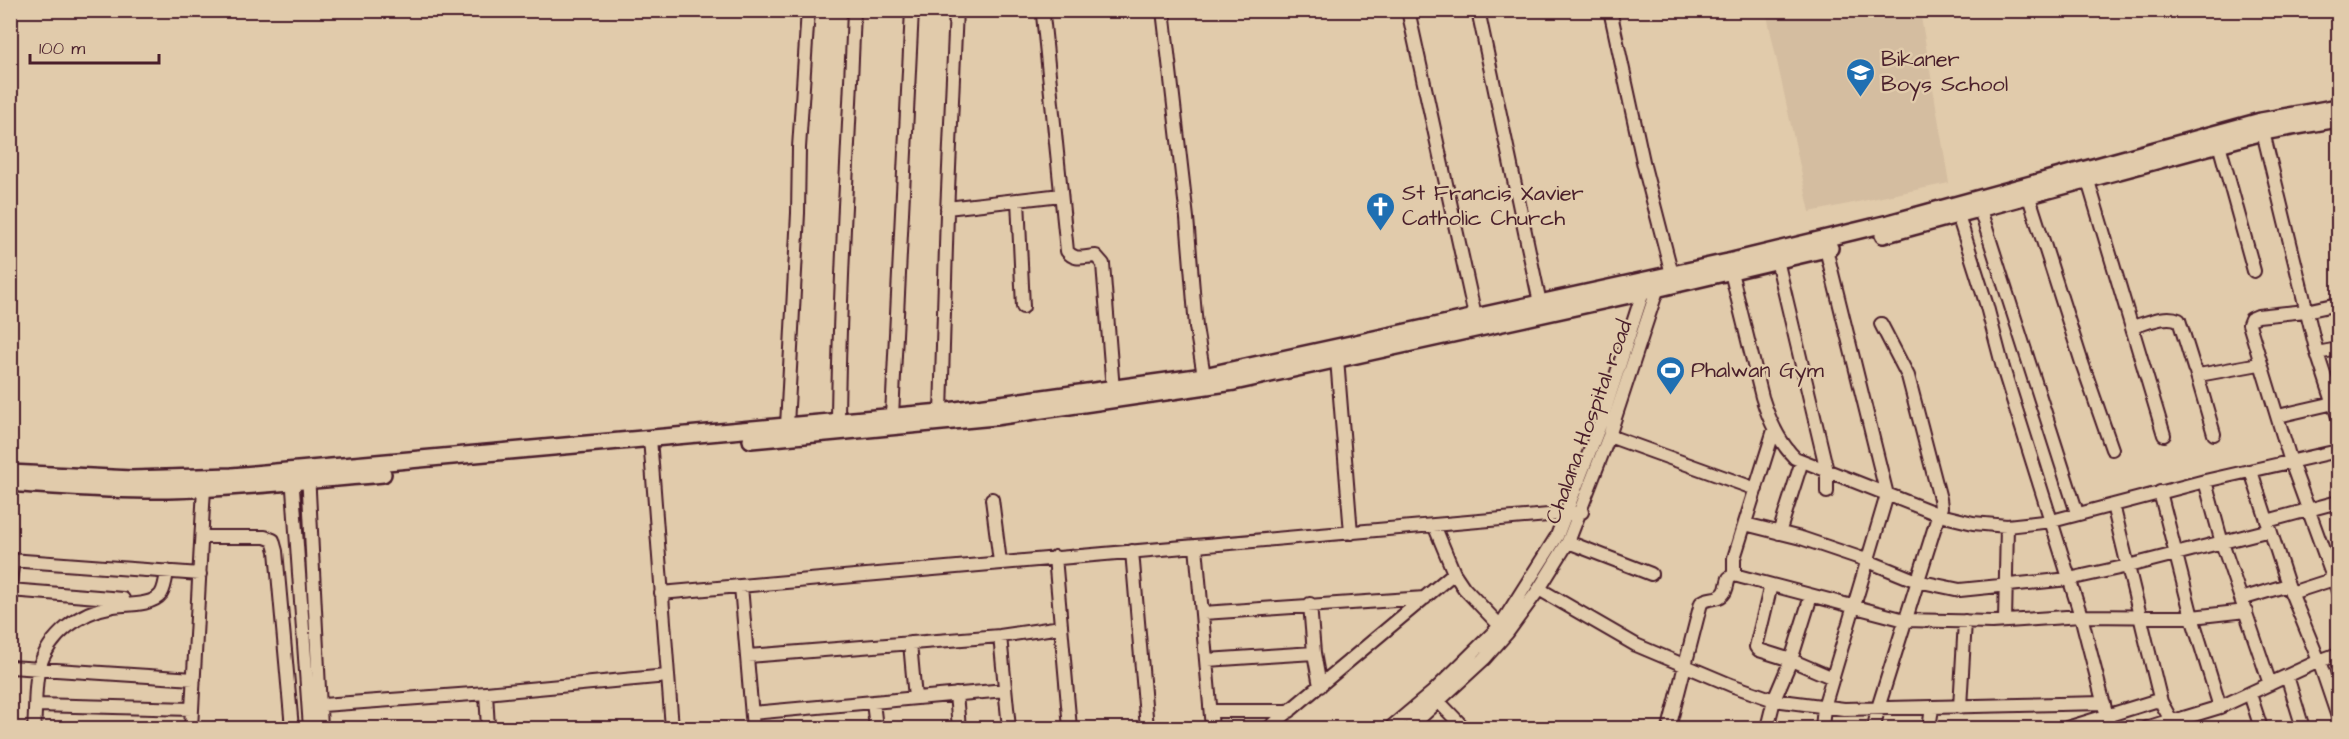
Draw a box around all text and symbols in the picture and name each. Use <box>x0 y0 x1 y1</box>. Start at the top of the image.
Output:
scale bar <box>30 27 159 65</box>
text: 100 m <box>39 36 85 61</box>
place label: Bikaner Boys School <box>1881 44 2008 101</box>
school or university icon: Bikaner Boys School <box>1844 56 1876 98</box>
place label: St Francis Xavier Catholic Church <box>1402 178 1584 234</box>
church icon: St Francis Xavier Catholic Church <box>1365 190 1397 232</box>
street label: Chalana Hospital road <box>1538 316 1640 528</box>
sports icon: Phalwan Gym <box>1654 354 1686 396</box>
place label: Phalwan Gym <box>1691 355 1824 387</box>

